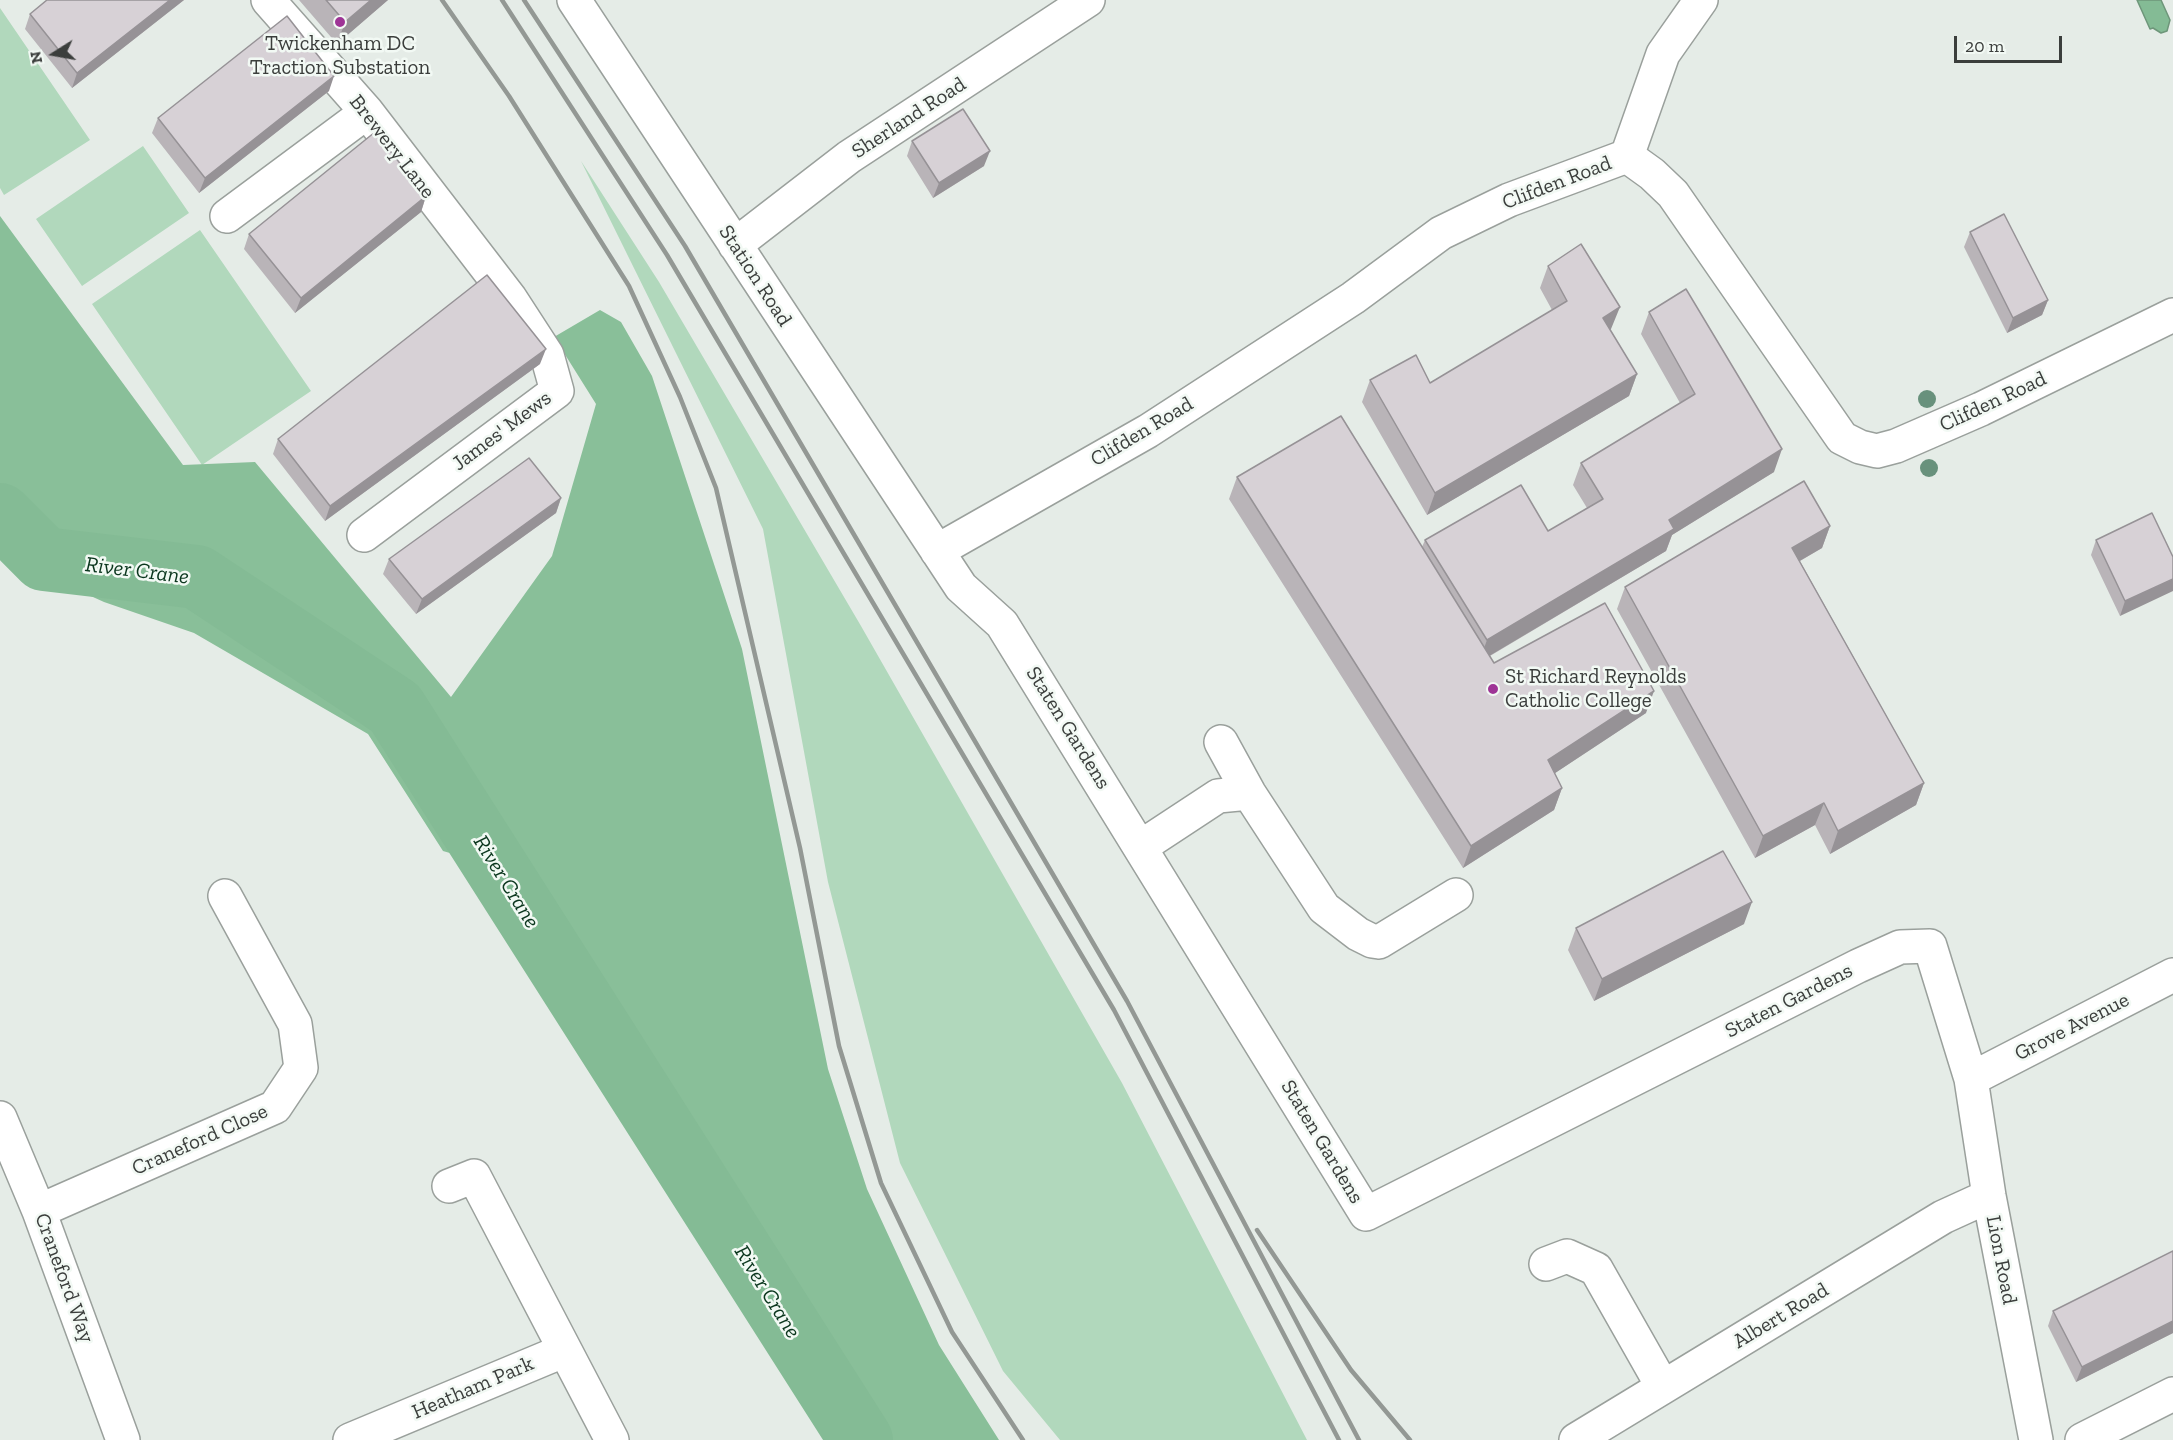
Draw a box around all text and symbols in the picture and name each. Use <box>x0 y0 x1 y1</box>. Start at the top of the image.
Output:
marker: Twickenham DC Traction Substation <box>333 15 347 29</box>
north arrow <box>24 24 84 84</box>
scale bar <box>1957 24 2065 62</box>
place label: Twickenham DC Traction Substation <box>250 31 430 81</box>
text: 20 m <box>1965 35 2004 57</box>
text: N <box>25 50 46 65</box>
street label: Sherland Road <box>847 72 971 164</box>
street label: Brewery Lane <box>344 90 440 204</box>
street label: Clifden Road <box>1499 151 1615 215</box>
street label: Station Road <box>713 221 797 331</box>
street label: Clifden Road <box>1936 366 2050 438</box>
street label: James' Mews <box>447 385 557 477</box>
street label: Clifden Road <box>1086 392 1198 472</box>
water label: River Crane <box>84 552 190 590</box>
street label: Staten Gardens <box>1020 662 1116 794</box>
place label: St Richard Reynolds Catholic College <box>1505 664 1686 714</box>
marker: St Richard Reynolds Catholic College <box>1486 682 1500 696</box>
water label: River Crane <box>467 831 545 933</box>
street label: Staten Gardens <box>1721 958 1857 1044</box>
street label: Grove Avenue <box>2010 987 2134 1067</box>
street label: Staten Gardens <box>1275 1076 1369 1208</box>
street label: Craneford Close <box>128 1099 272 1181</box>
street label: Craneford Way <box>29 1210 99 1346</box>
street label: Lion Road <box>1980 1213 2022 1307</box>
water label: River Crane <box>728 1241 806 1343</box>
street label: Albert Road <box>1729 1278 1833 1354</box>
street label: Heatham Park <box>408 1351 538 1425</box>

